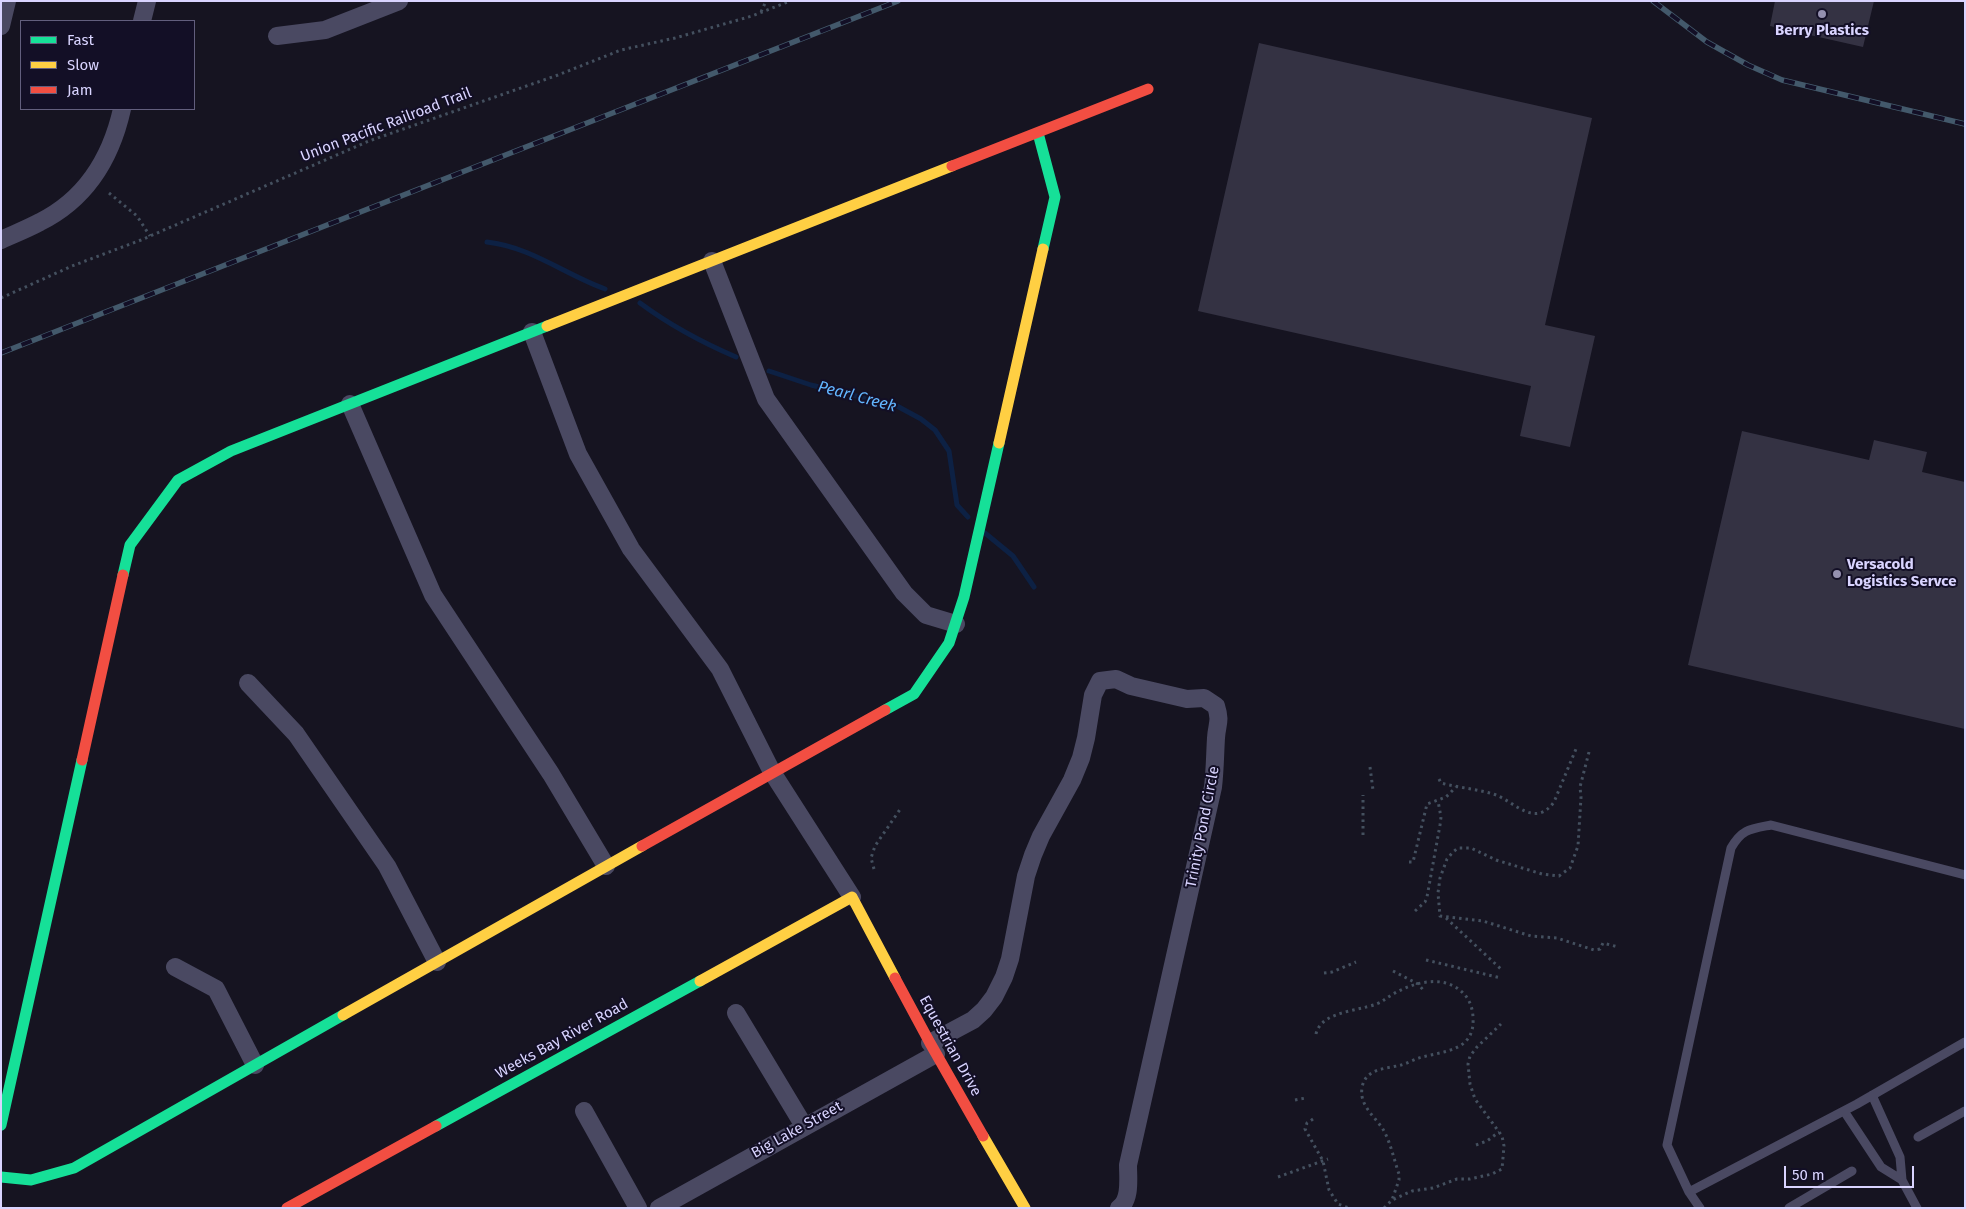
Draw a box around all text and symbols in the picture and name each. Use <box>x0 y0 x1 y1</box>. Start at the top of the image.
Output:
marker: Berry Plastics <box>1816 8 1828 20</box>
legend <box>20 20 195 110</box>
place label: Berry Plastics <box>1775 22 1869 40</box>
text: Fast <box>67 31 94 49</box>
text: Slow <box>67 56 99 74</box>
text: Jam <box>67 81 93 99</box>
street label: Union Pacific Railroad Trail <box>298 84 474 166</box>
water label: Pearl Creek <box>816 377 898 417</box>
place label: Versacold Logistics Servce <box>1847 556 1956 591</box>
marker: Versacold Logistics Servce <box>1831 568 1843 580</box>
street label: Trinity Pond Circle <box>1182 765 1224 889</box>
street label: Equestrian Drive <box>915 993 985 1099</box>
street label: Weeks Bay River Road <box>493 995 631 1083</box>
street label: Big Lake Street <box>748 1098 846 1162</box>
scale bar <box>1786 1156 1916 1188</box>
text: 50 m <box>1792 1166 1825 1184</box>

